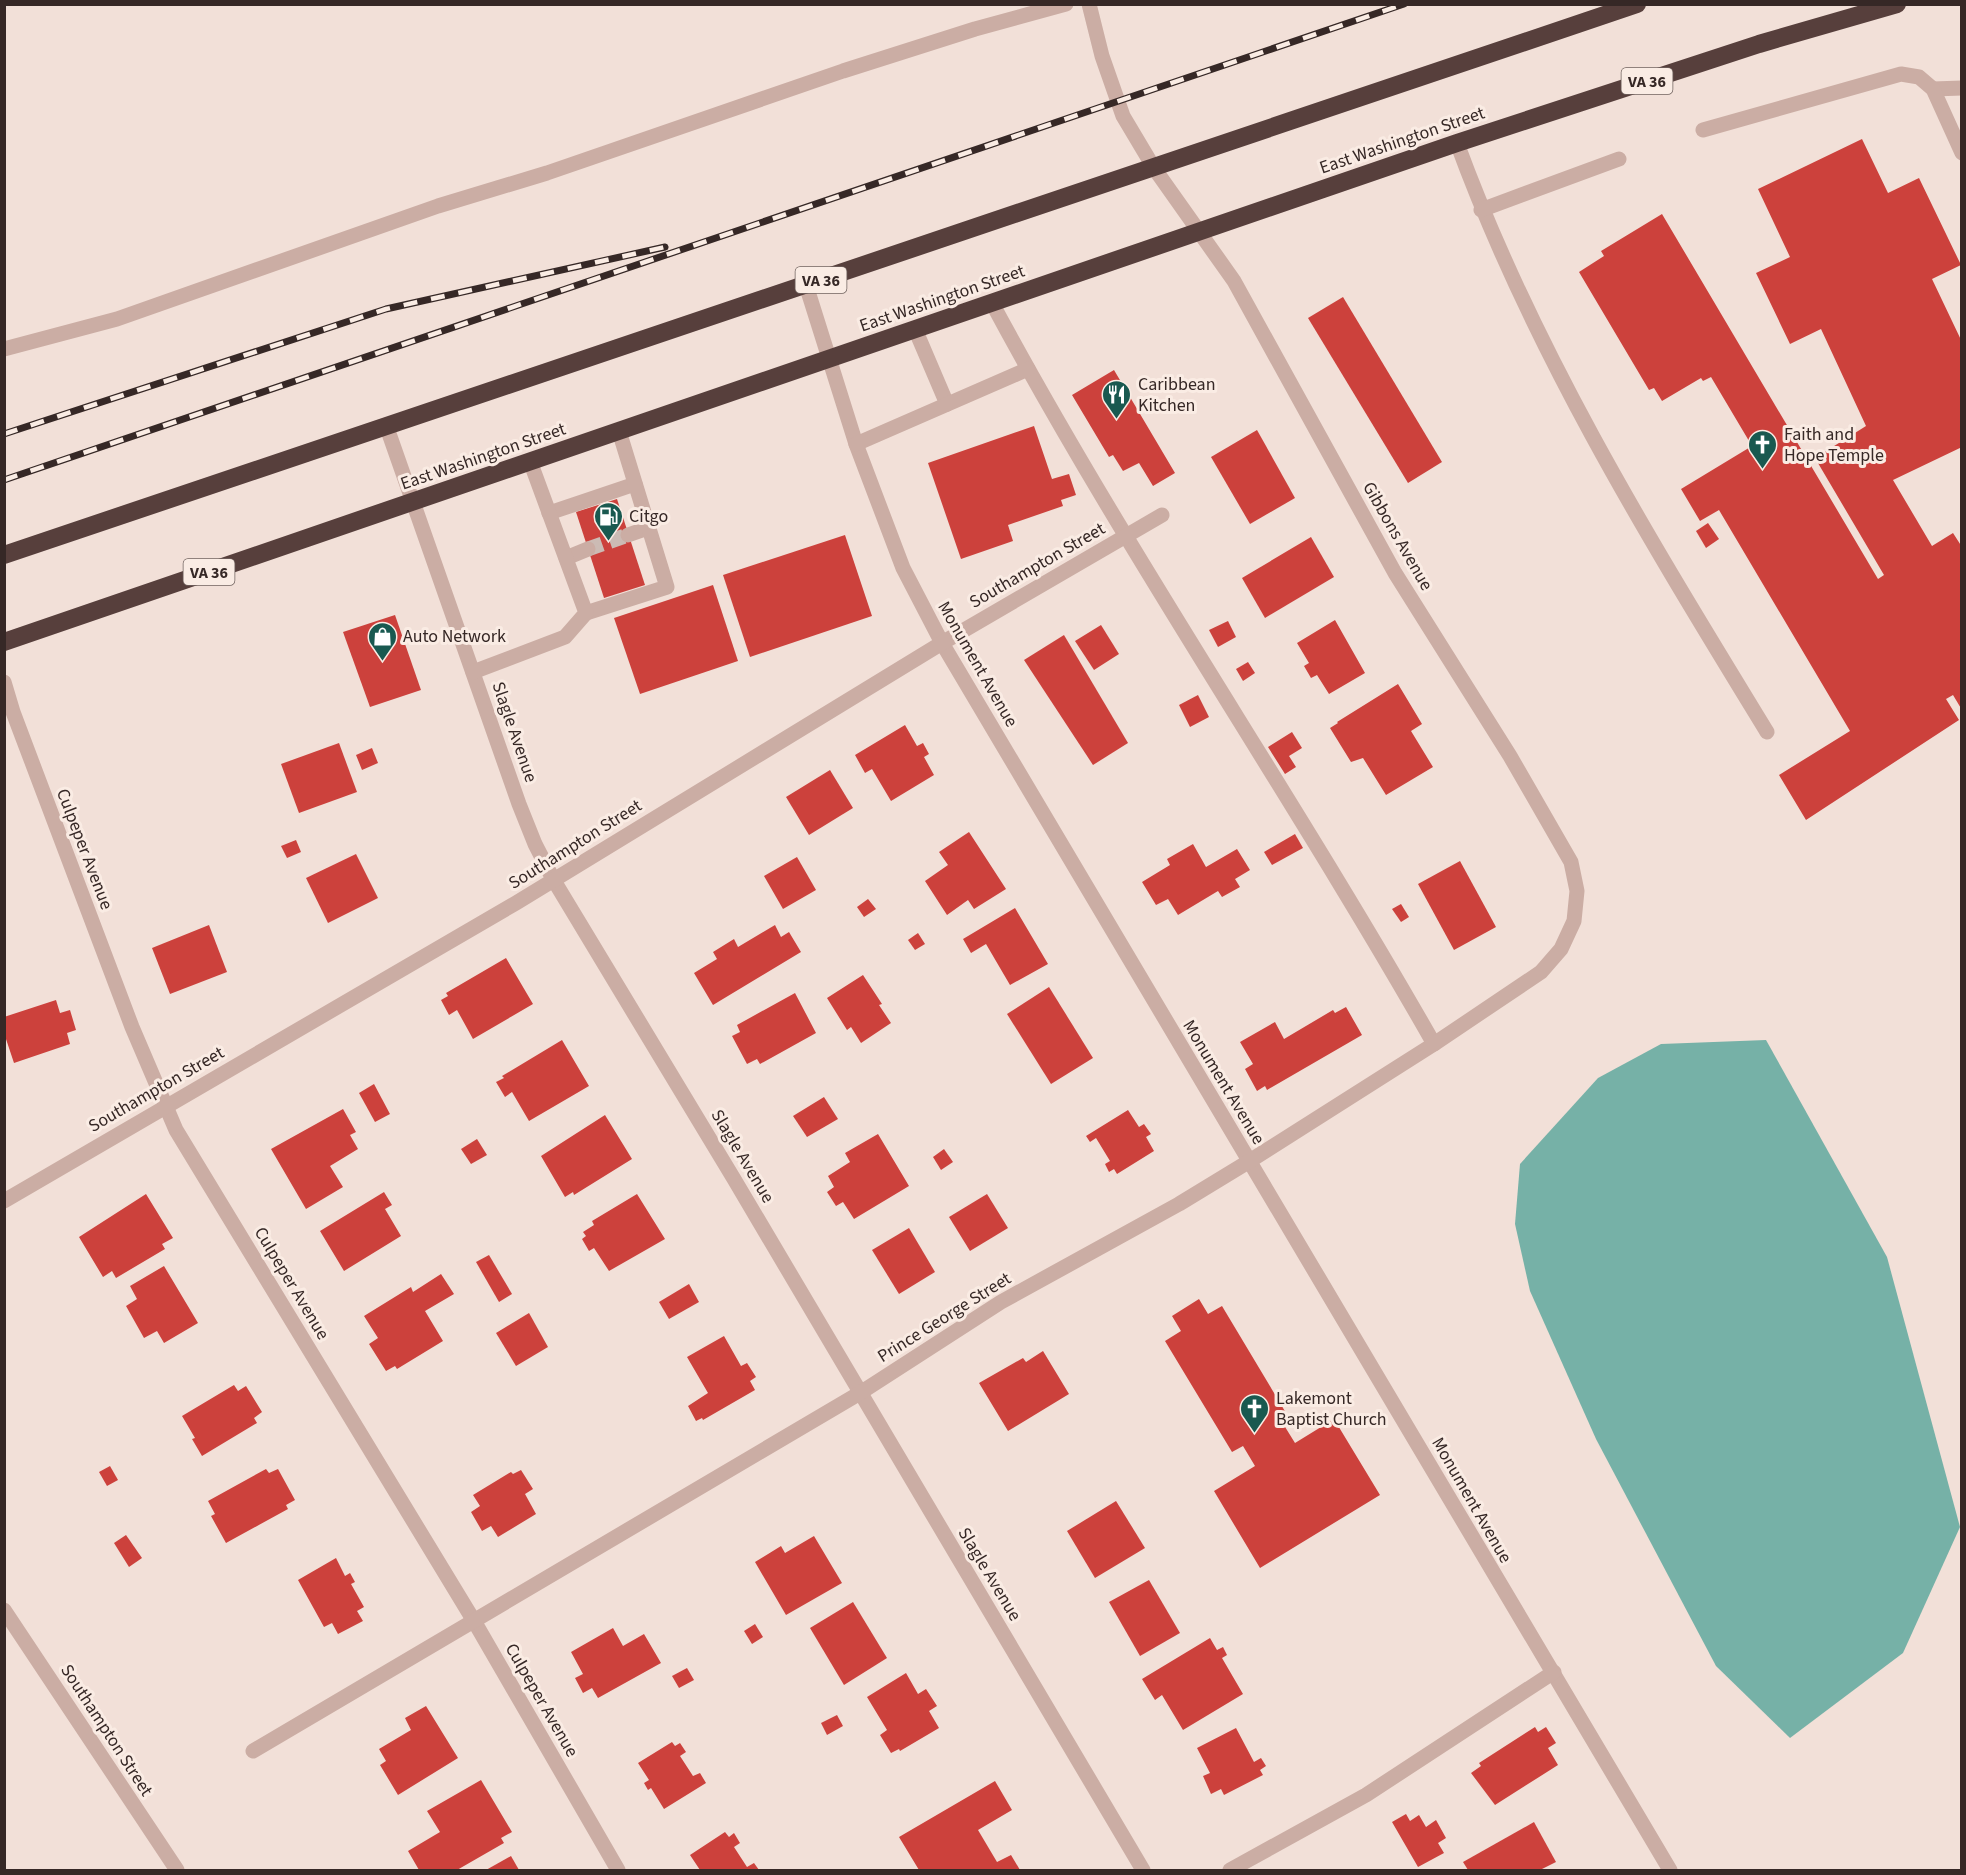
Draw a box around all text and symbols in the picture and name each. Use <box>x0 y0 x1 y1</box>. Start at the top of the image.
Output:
road number: VA 36 <box>1622 68 1672 94</box>
street label: East Washington Street <box>1316 100 1488 180</box>
street label: East Washington Street <box>856 258 1028 338</box>
road number: VA 36 <box>796 267 846 293</box>
place label: Caribbean Kitchen <box>1138 372 1216 418</box>
restaurant icon: Caribbean Kitchen <box>1101 378 1133 420</box>
street label: East Washington Street <box>397 416 569 496</box>
place label: Faith and Hope Temple <box>1784 422 1884 468</box>
church icon: Faith and Hope Temple <box>1747 428 1779 470</box>
street label: Gibbons Avenue <box>1356 477 1439 595</box>
fuel station icon: Citgo <box>592 500 624 542</box>
place label: Citgo <box>629 504 668 529</box>
street label: Southampton Street <box>965 516 1110 614</box>
road number: VA 36 <box>184 559 234 585</box>
street label: Monument Avenue <box>931 597 1024 732</box>
shop icon: Auto Network <box>366 620 398 662</box>
place label: Auto Network <box>403 624 506 649</box>
street label: Slagle Avenue <box>486 678 543 786</box>
street label: Culpeper Avenue <box>50 785 119 913</box>
street label: Southampton Street <box>504 793 647 896</box>
street label: Monument Avenue <box>1176 1015 1271 1149</box>
street label: Southampton Street <box>84 1040 229 1138</box>
street label: Slagle Avenue <box>705 1105 780 1208</box>
street label: Culpeper Avenue <box>248 1222 335 1344</box>
street label: Prince George Street <box>873 1266 1016 1369</box>
place label: Lakemont Baptist Church <box>1276 1386 1387 1432</box>
church icon: Lakemont Baptist Church <box>1239 1392 1271 1434</box>
street label: Monument Avenue <box>1425 1433 1518 1568</box>
street label: Slagle Avenue <box>952 1523 1027 1626</box>
street label: Culpeper Avenue <box>499 1639 584 1762</box>
street label: Southampton Street <box>54 1659 159 1801</box>

